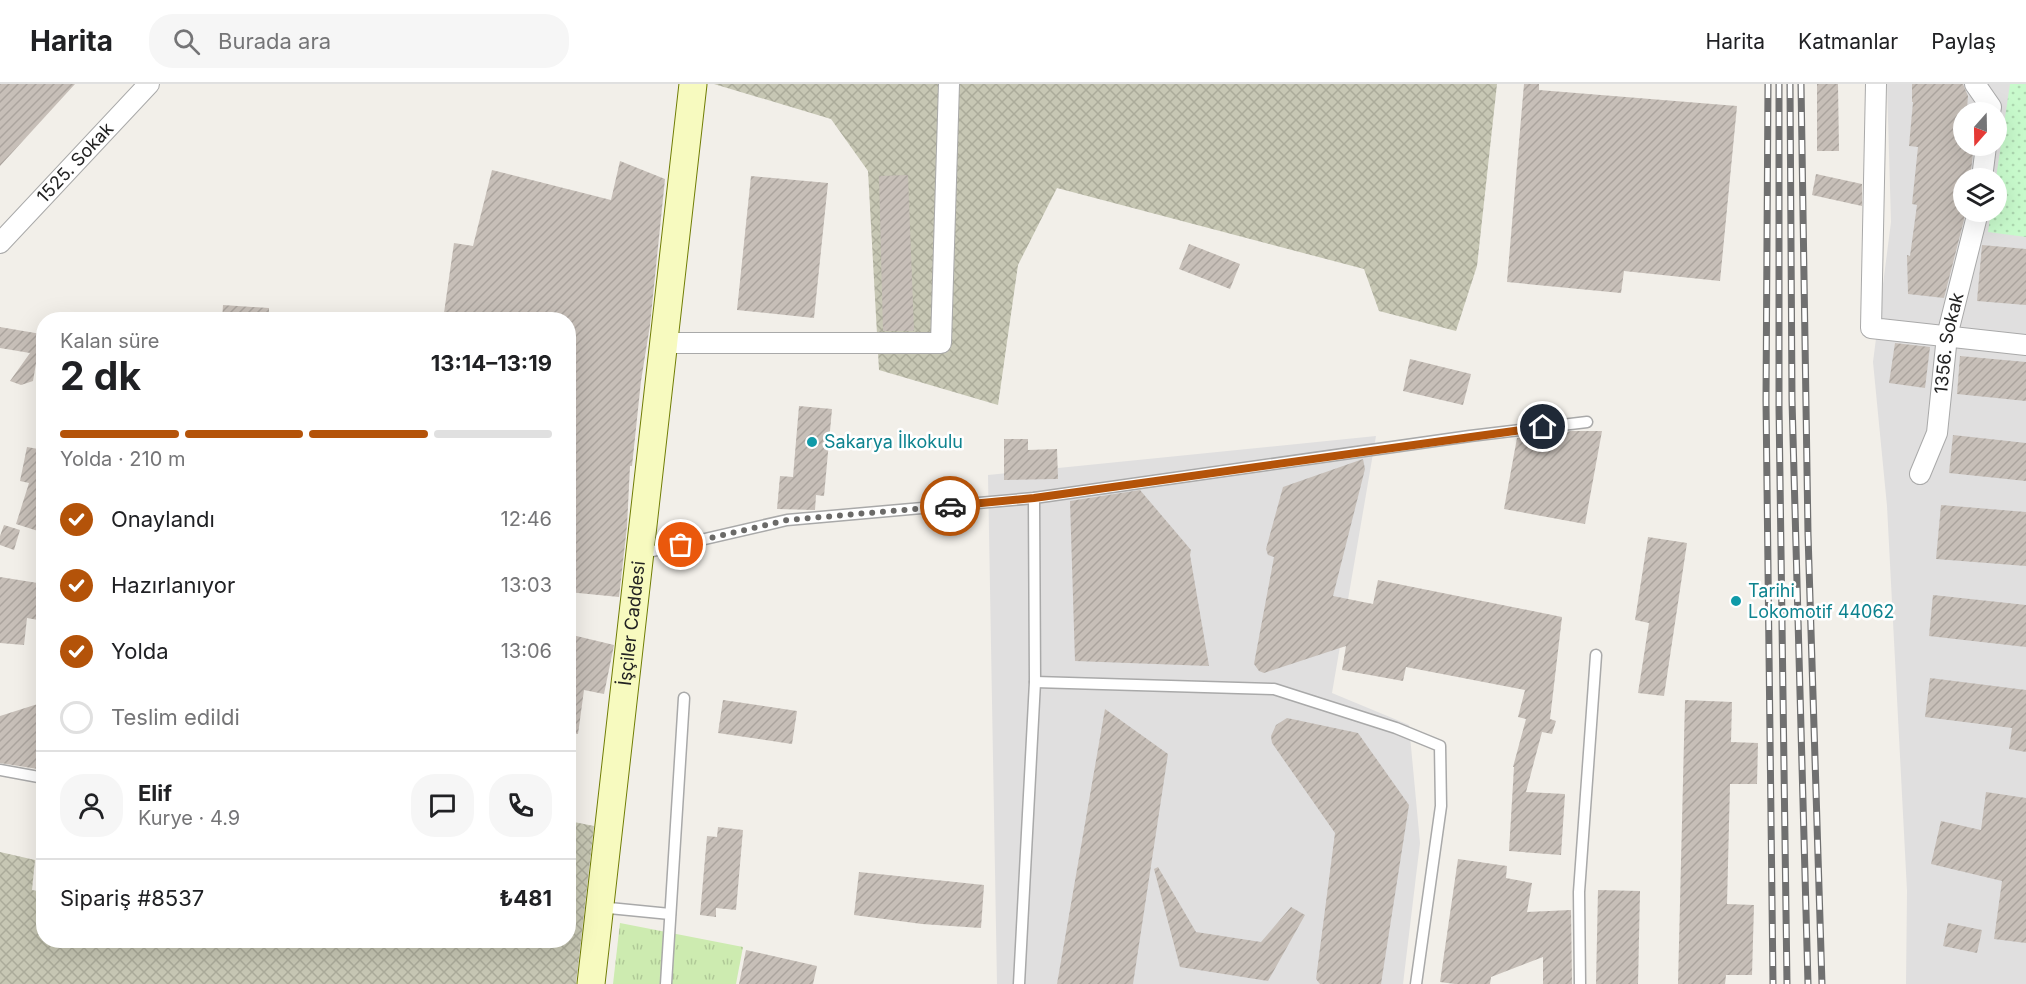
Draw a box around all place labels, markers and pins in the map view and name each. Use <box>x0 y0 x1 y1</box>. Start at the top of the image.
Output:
pin <box>1517 401 1568 452</box>
place label: Sakarya İlkokulu <box>824 430 963 452</box>
marker: Sakarya İlkokulu <box>805 435 819 449</box>
pin <box>655 519 706 570</box>
place label: Tarihi Lokomotif 44062 <box>1748 580 1895 622</box>
marker: Tarihi Lokomotif 44062 <box>1729 594 1743 608</box>

